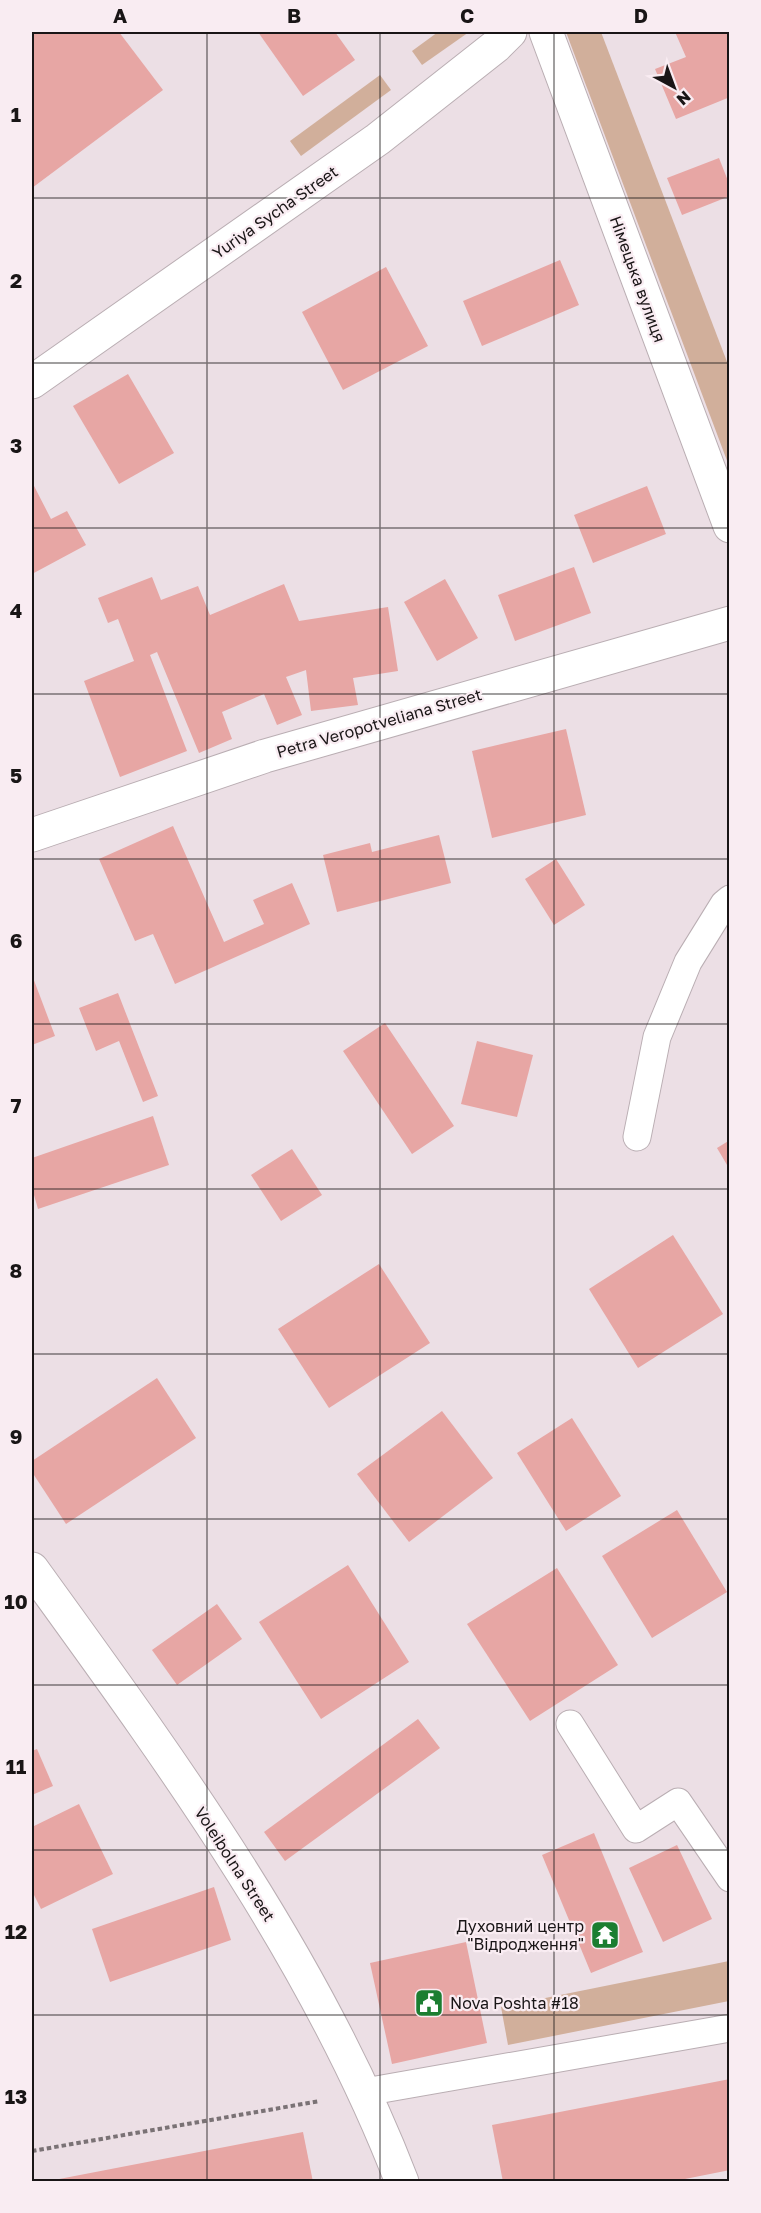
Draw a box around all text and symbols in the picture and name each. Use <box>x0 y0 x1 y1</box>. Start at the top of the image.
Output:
text: A <box>113 3 127 27</box>
text: B <box>287 3 301 27</box>
text: C <box>460 3 474 27</box>
text: D <box>634 3 648 27</box>
north arrow <box>644 57 704 117</box>
text: N <box>673 87 695 110</box>
text: 1 <box>11 102 21 126</box>
street label: Yuriya Sycha Street <box>208 161 342 263</box>
street label: Німецька вулиця <box>606 213 670 345</box>
text: 2 <box>10 268 22 292</box>
text: 3 <box>10 433 22 457</box>
text: 4 <box>10 598 22 622</box>
street label: Petra Veropotveliana Street <box>274 684 484 762</box>
text: 5 <box>10 763 22 787</box>
text: 6 <box>10 928 22 952</box>
text: 7 <box>11 1093 22 1117</box>
text: 8 <box>10 1258 22 1282</box>
text: 9 <box>10 1424 22 1448</box>
text: 10 <box>4 1589 28 1613</box>
text: 11 <box>6 1754 26 1778</box>
street label: Voleibolna Street <box>190 1803 280 1925</box>
place label: Духовний центр "Відродження" <box>456 1916 584 1954</box>
text: 12 <box>5 1919 27 1943</box>
temple icon: Духовний центр "Відродження" <box>589 1919 621 1951</box>
public building icon: Nova Poshta #18 <box>413 1987 445 2019</box>
place label: Nova Poshta #18 <box>450 1993 579 2013</box>
text: 13 <box>5 2084 27 2108</box>

